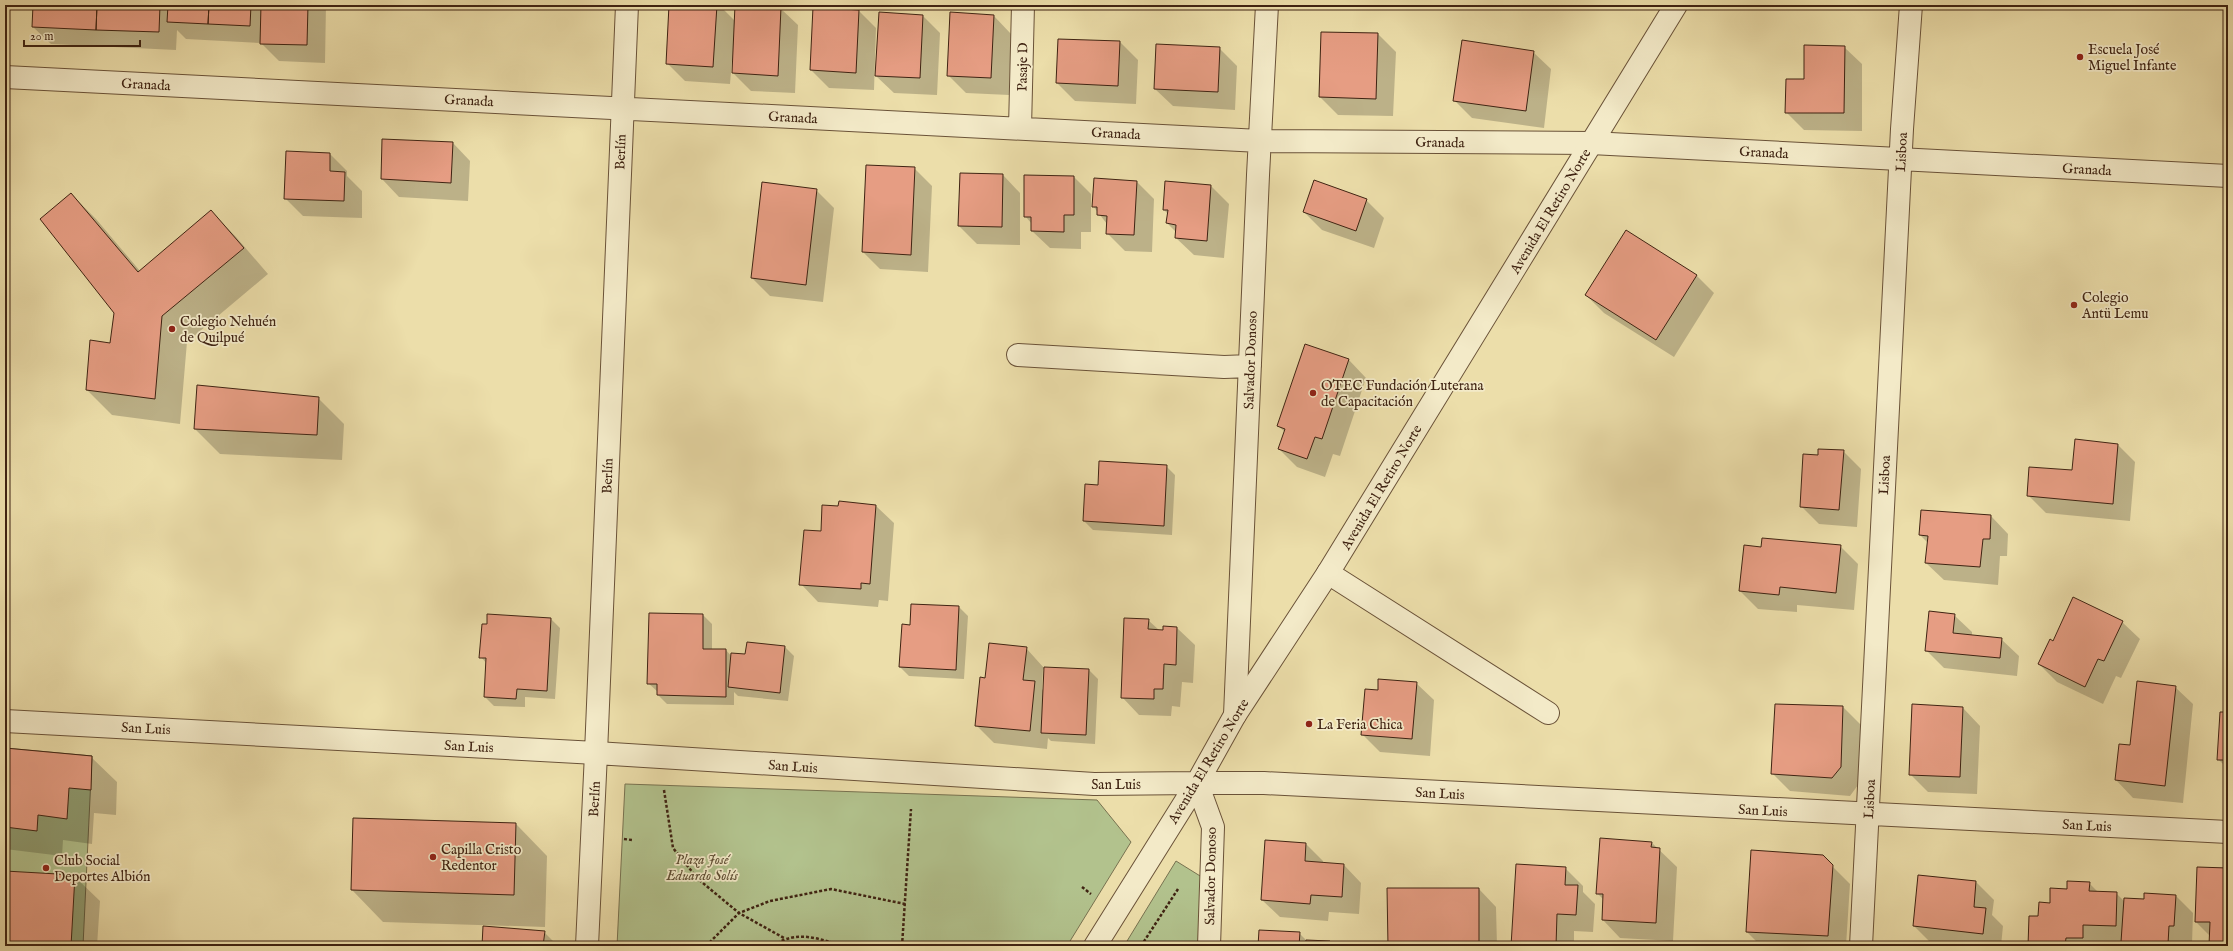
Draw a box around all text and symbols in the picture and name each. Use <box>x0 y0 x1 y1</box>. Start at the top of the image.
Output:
scale bar <box>24 22 140 48</box>
text: 20 m <box>30 29 53 44</box>
place label: Escuela José Miguel Infante <box>2088 41 2177 75</box>
street label: Pasaje D <box>1014 42 1032 92</box>
marker: Escuela José Miguel Infante <box>2075 52 2085 62</box>
street label: Granada <box>121 75 172 95</box>
street label: Granada <box>444 91 495 111</box>
street label: Granada <box>768 108 819 128</box>
street label: Granada <box>1091 124 1142 144</box>
street label: Lisboa <box>1892 131 1912 172</box>
street label: Berlín <box>611 133 631 170</box>
street label: Granada <box>1415 134 1466 152</box>
street label: Granada <box>1739 143 1790 163</box>
street label: Avenida El Retiro Norte <box>1506 145 1596 278</box>
street label: Granada <box>2062 160 2113 180</box>
place label: Colegio Antü Lemu <box>2081 289 2148 323</box>
marker: Colegio Antü Lemu <box>2069 300 2079 310</box>
street label: Salvador Donoso <box>1240 310 1262 410</box>
place label: Colegio Nehuén de Quilpué <box>180 313 277 347</box>
marker: Colegio Nehuén de Quilpué <box>167 324 177 334</box>
place label: OTEC Fundación Luterana de Capacitación <box>1321 377 1484 411</box>
marker: OTEC Fundación Luterana de Capacitación <box>1308 388 1318 398</box>
street label: Avenida El Retiro Norte <box>1337 421 1427 554</box>
street label: Lisboa <box>1875 454 1895 495</box>
street label: Berlín <box>598 457 618 494</box>
street label: Avenida El Retiro Norte <box>1164 695 1254 828</box>
place label: La Feria Chica <box>1317 716 1403 734</box>
street label: San Luis <box>121 719 171 739</box>
marker: La Feria Chica <box>1304 719 1314 729</box>
street label: San Luis <box>444 737 494 757</box>
street label: San Luis <box>768 756 818 778</box>
street label: San Luis <box>1091 776 1141 794</box>
street label: Lisboa <box>1860 778 1880 819</box>
street label: Berlín <box>585 780 605 817</box>
street label: San Luis <box>1415 784 1465 804</box>
street label: San Luis <box>1738 801 1788 821</box>
street label: San Luis <box>2062 816 2112 836</box>
street label: Salvador Donoso <box>1201 826 1221 925</box>
place label: Capilla Cristo Redentor <box>441 841 522 875</box>
park label: Plaza José Eduardo Solís <box>665 851 739 885</box>
place label: Club Social Deportes Albión <box>54 852 151 886</box>
marker: Capilla Cristo Redentor <box>428 852 438 862</box>
marker: Club Social Deportes Albión <box>41 863 51 873</box>

